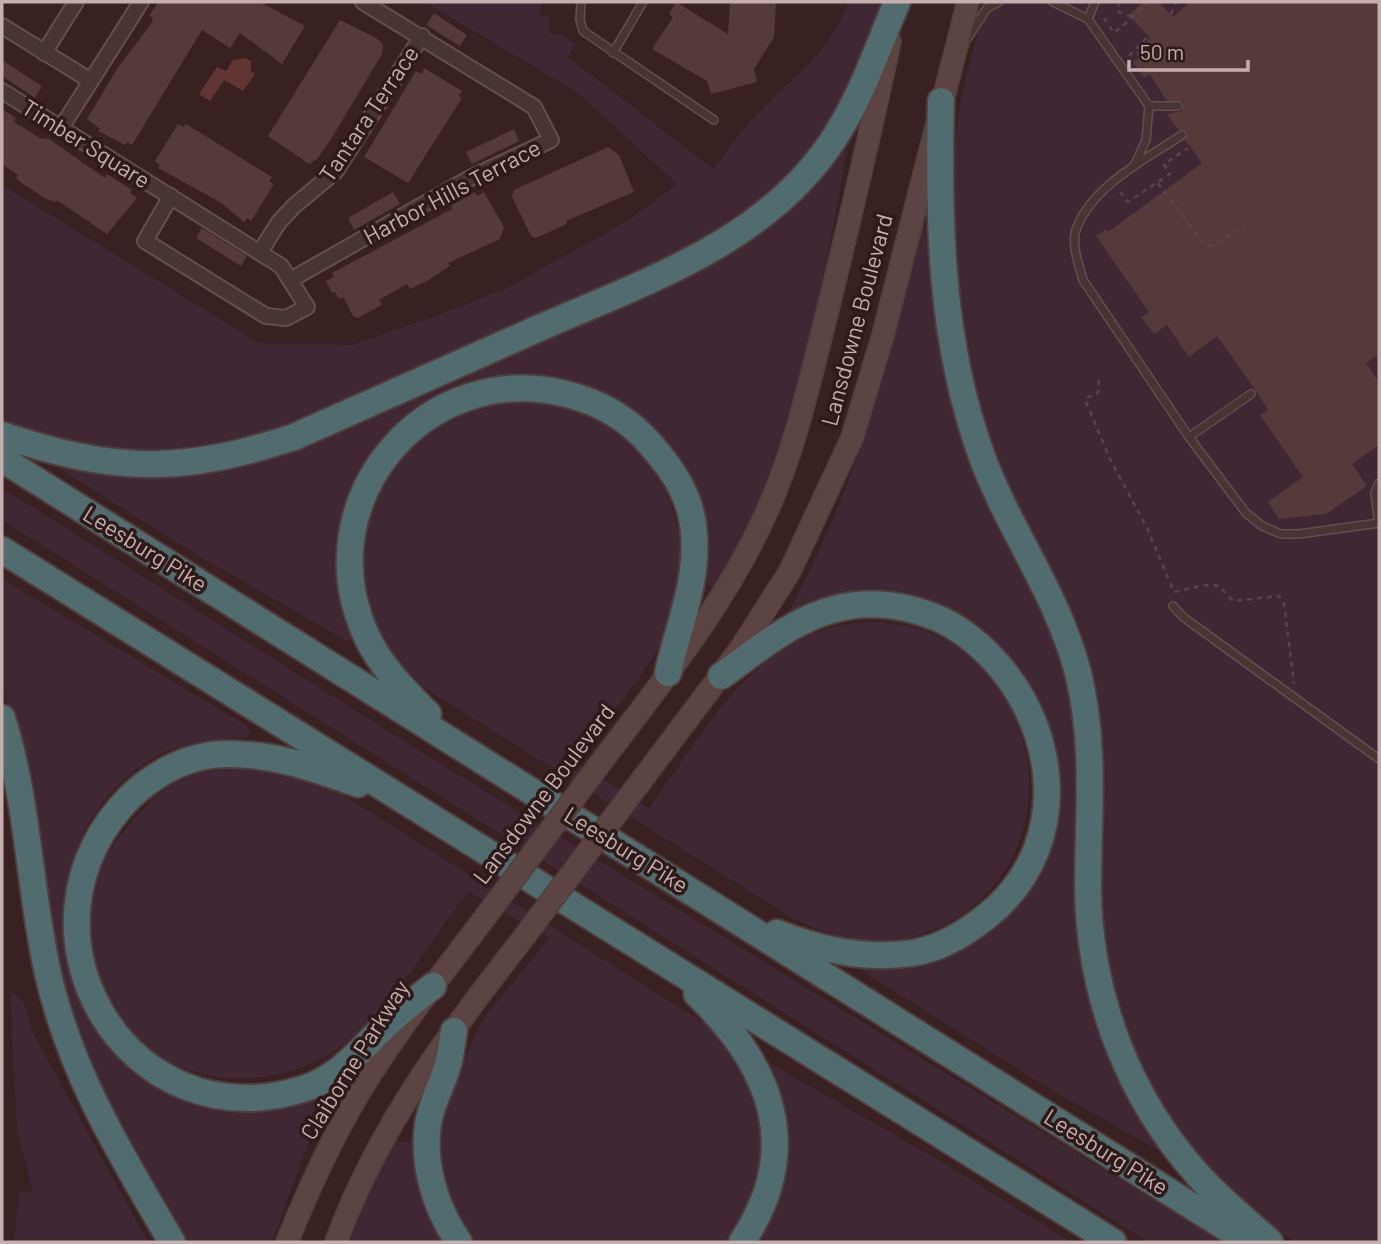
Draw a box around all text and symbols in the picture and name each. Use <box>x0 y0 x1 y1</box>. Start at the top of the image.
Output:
scale bar <box>1129 28 1248 72</box>
text: 50 m <box>1140 39 1184 64</box>
street label: Tantara Terrace <box>312 40 424 187</box>
street label: Timber Square <box>17 93 156 194</box>
street label: Harbor Hills Terrace <box>358 133 545 250</box>
street label: Lansdowne Boulevard <box>814 211 898 429</box>
street label: Leesburg Pike <box>78 499 213 597</box>
street label: Lansdowne Boulevard <box>466 698 620 889</box>
street label: Leesburg Pike <box>559 800 694 898</box>
street label: Claiborne Parkway <box>294 974 415 1144</box>
street label: Leesburg Pike <box>1039 1102 1174 1200</box>

